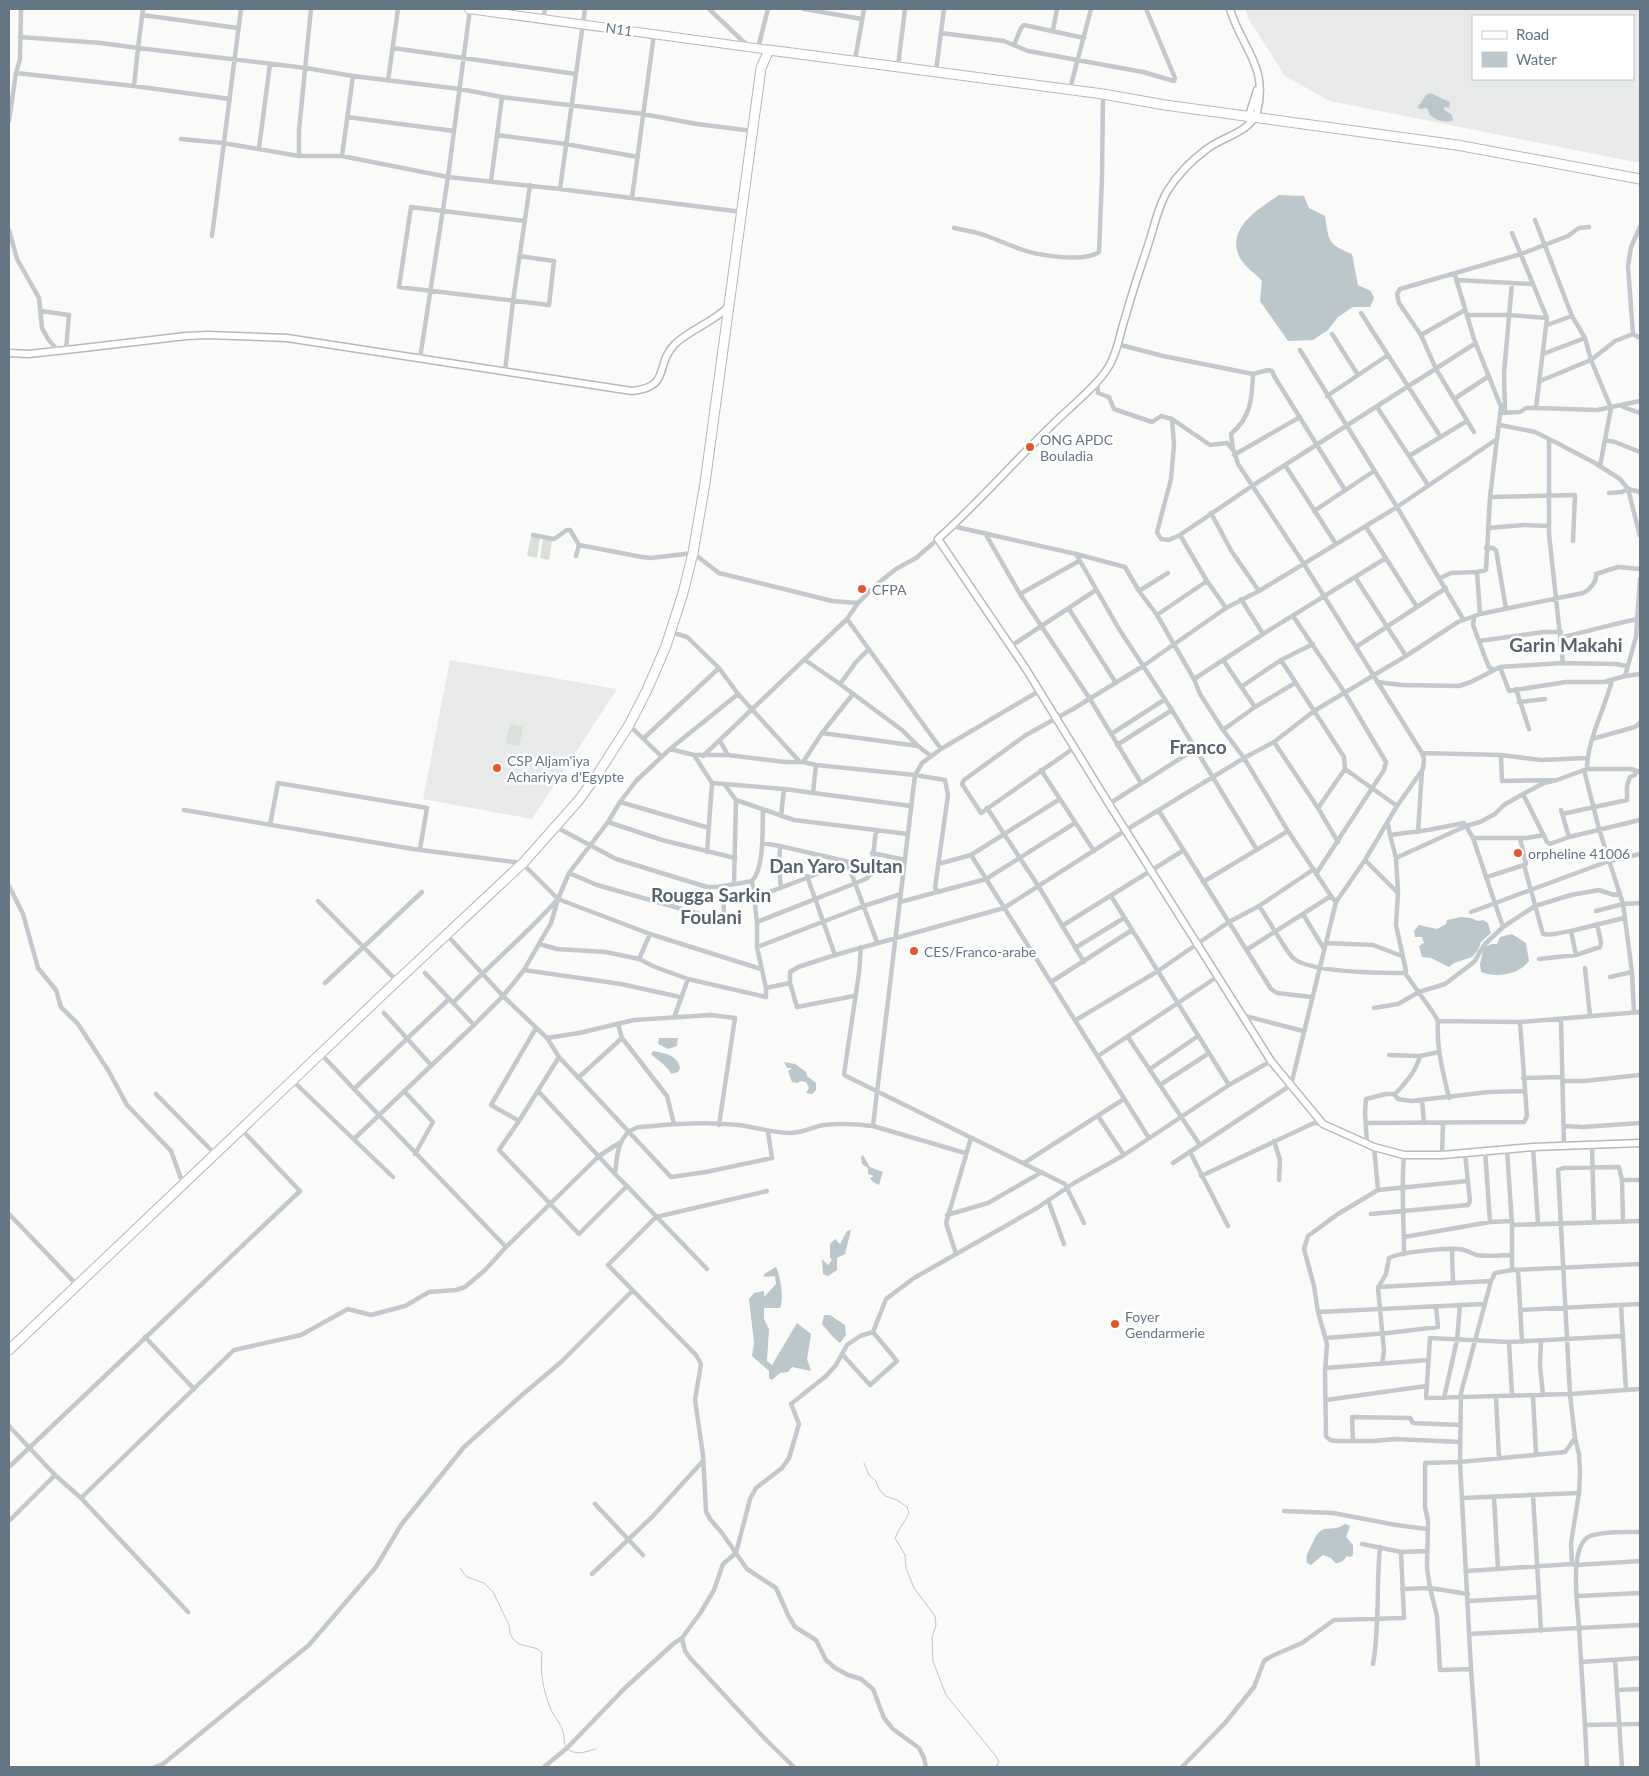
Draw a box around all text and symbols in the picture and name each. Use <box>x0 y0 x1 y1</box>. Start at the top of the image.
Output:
legend <box>1472 15 1634 80</box>
street label: N11 <box>604 19 634 39</box>
text: Road <box>1516 25 1549 43</box>
text: Water <box>1516 50 1557 68</box>
place label: ONG APDC Bouladia <box>1040 431 1114 464</box>
marker: ONG APDC Bouladia <box>1024 441 1036 453</box>
place label: CFPA <box>872 581 907 598</box>
marker: CFPA <box>856 583 868 595</box>
district label: Garin Makahi <box>1509 633 1623 656</box>
district label: Franco <box>1169 735 1227 758</box>
place label: CSP Aljam'iya Achariyya d'Egypte <box>507 752 624 785</box>
marker: CSP Aljam'iya Achariyya d'Egypte <box>491 762 503 774</box>
place label: orpheline 41006 <box>1528 845 1630 862</box>
marker: orpheline 41006 <box>1512 847 1524 859</box>
district label: Dan Yaro Sultan <box>769 854 903 877</box>
district label: Rougga Sarkin Foulani <box>651 883 771 928</box>
place label: CES/Franco-arabe <box>924 943 1036 960</box>
marker: CES/Franco-arabe <box>908 945 920 957</box>
place label: Foyer Gendarmerie <box>1125 1308 1205 1341</box>
marker: Foyer Gendarmerie <box>1109 1318 1121 1330</box>

